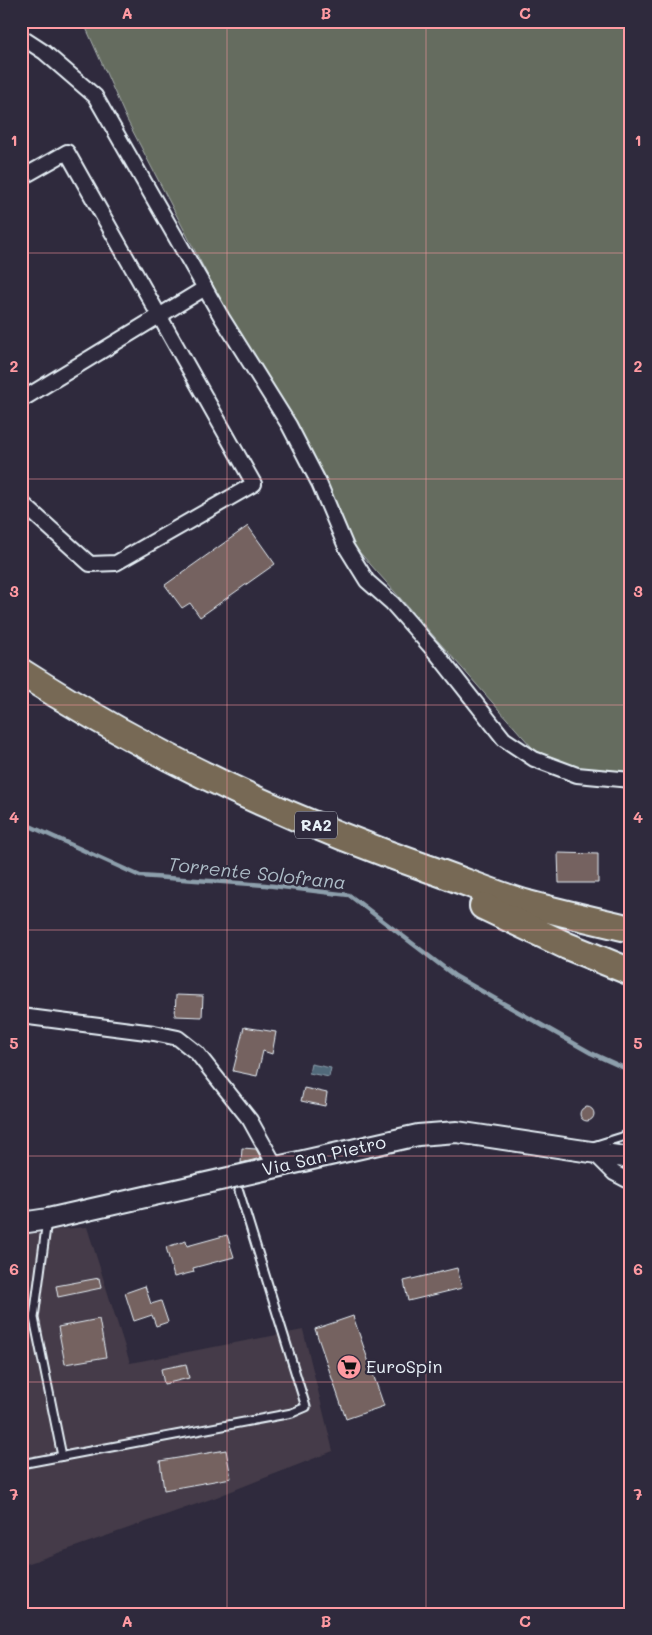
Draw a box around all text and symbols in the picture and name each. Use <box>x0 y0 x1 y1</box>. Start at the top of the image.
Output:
text: A <box>121 2 133 23</box>
text: B <box>321 2 331 23</box>
text: C <box>519 2 531 23</box>
text: 1 <box>10 129 18 150</box>
text: 1 <box>634 129 642 150</box>
text: 2 <box>10 355 19 376</box>
text: 2 <box>634 355 643 376</box>
text: 3 <box>9 580 19 601</box>
text: 3 <box>633 580 643 601</box>
text: 4 <box>9 806 19 827</box>
text: 4 <box>633 806 643 827</box>
road number: RA2 <box>295 812 337 838</box>
water label: Torrente Solofrana <box>167 851 347 894</box>
text: 5 <box>9 1032 19 1053</box>
text: 5 <box>633 1032 643 1053</box>
street label: Via San Pietro <box>259 1129 388 1181</box>
text: 6 <box>9 1258 19 1279</box>
text: 6 <box>633 1258 643 1279</box>
supermarket icon: EuroSpin <box>336 1354 362 1380</box>
place label: EuroSpin <box>366 1354 443 1378</box>
text: 7 <box>10 1483 19 1504</box>
text: 7 <box>634 1483 643 1504</box>
text: A <box>121 1610 133 1631</box>
text: B <box>321 1610 331 1631</box>
text: C <box>519 1610 531 1631</box>

